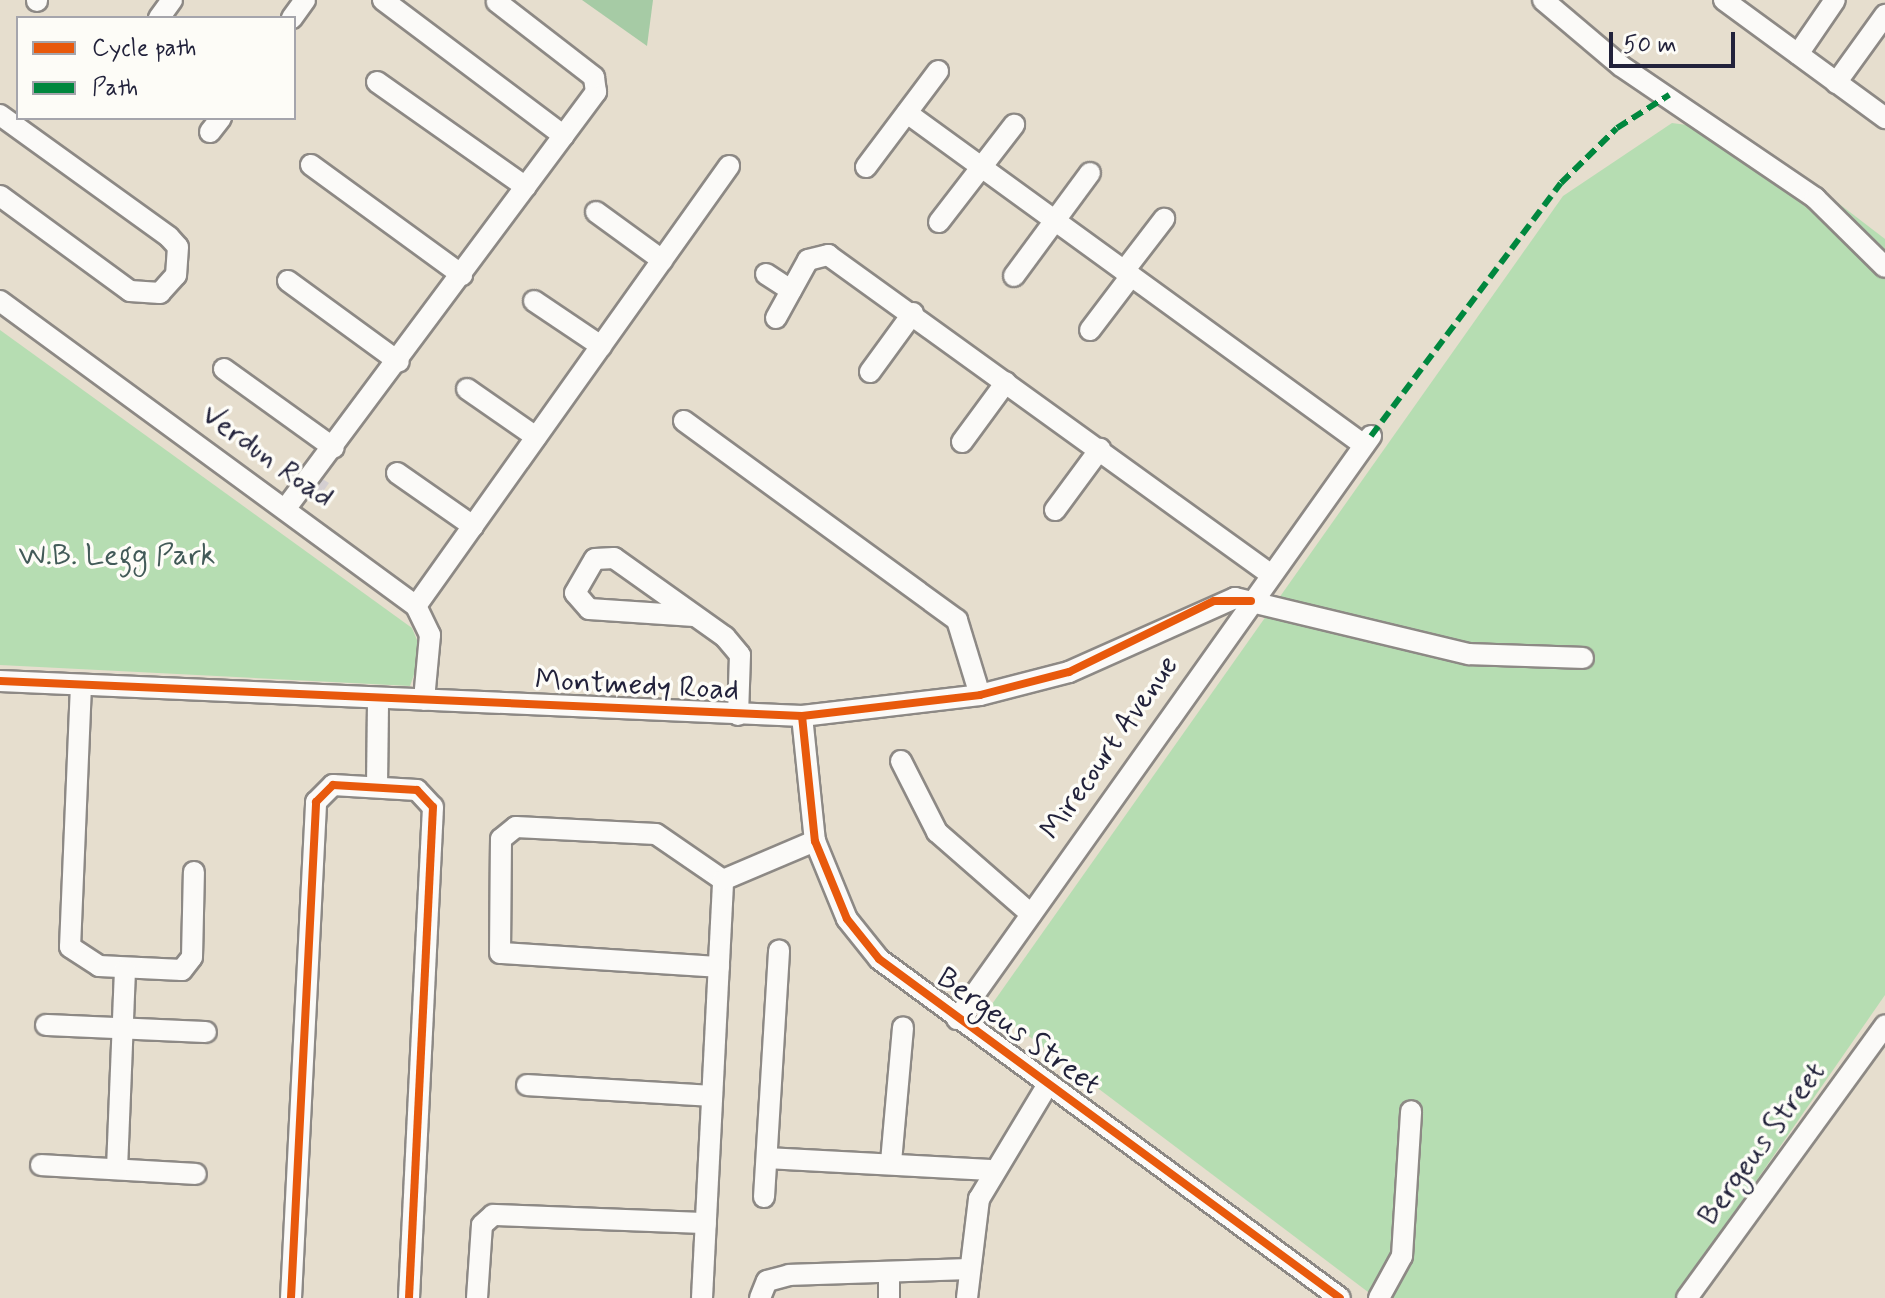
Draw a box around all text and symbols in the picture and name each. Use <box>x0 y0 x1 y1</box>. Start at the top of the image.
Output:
legend <box>16 16 296 120</box>
scale bar <box>1613 16 1739 66</box>
text: 50 m <box>1623 30 1677 61</box>
text: Cycle path <box>92 33 197 64</box>
text: Path <box>92 73 138 104</box>
street label: Verdun Road <box>194 397 340 517</box>
park label: W.B. Legg Park <box>19 538 215 574</box>
street label: Mirecourt Avenue <box>1031 647 1189 849</box>
street label: Montmedy Road <box>534 663 740 709</box>
street label: Bergeus Street <box>927 959 1109 1105</box>
street label: Bergeus Street <box>1689 1053 1835 1235</box>

